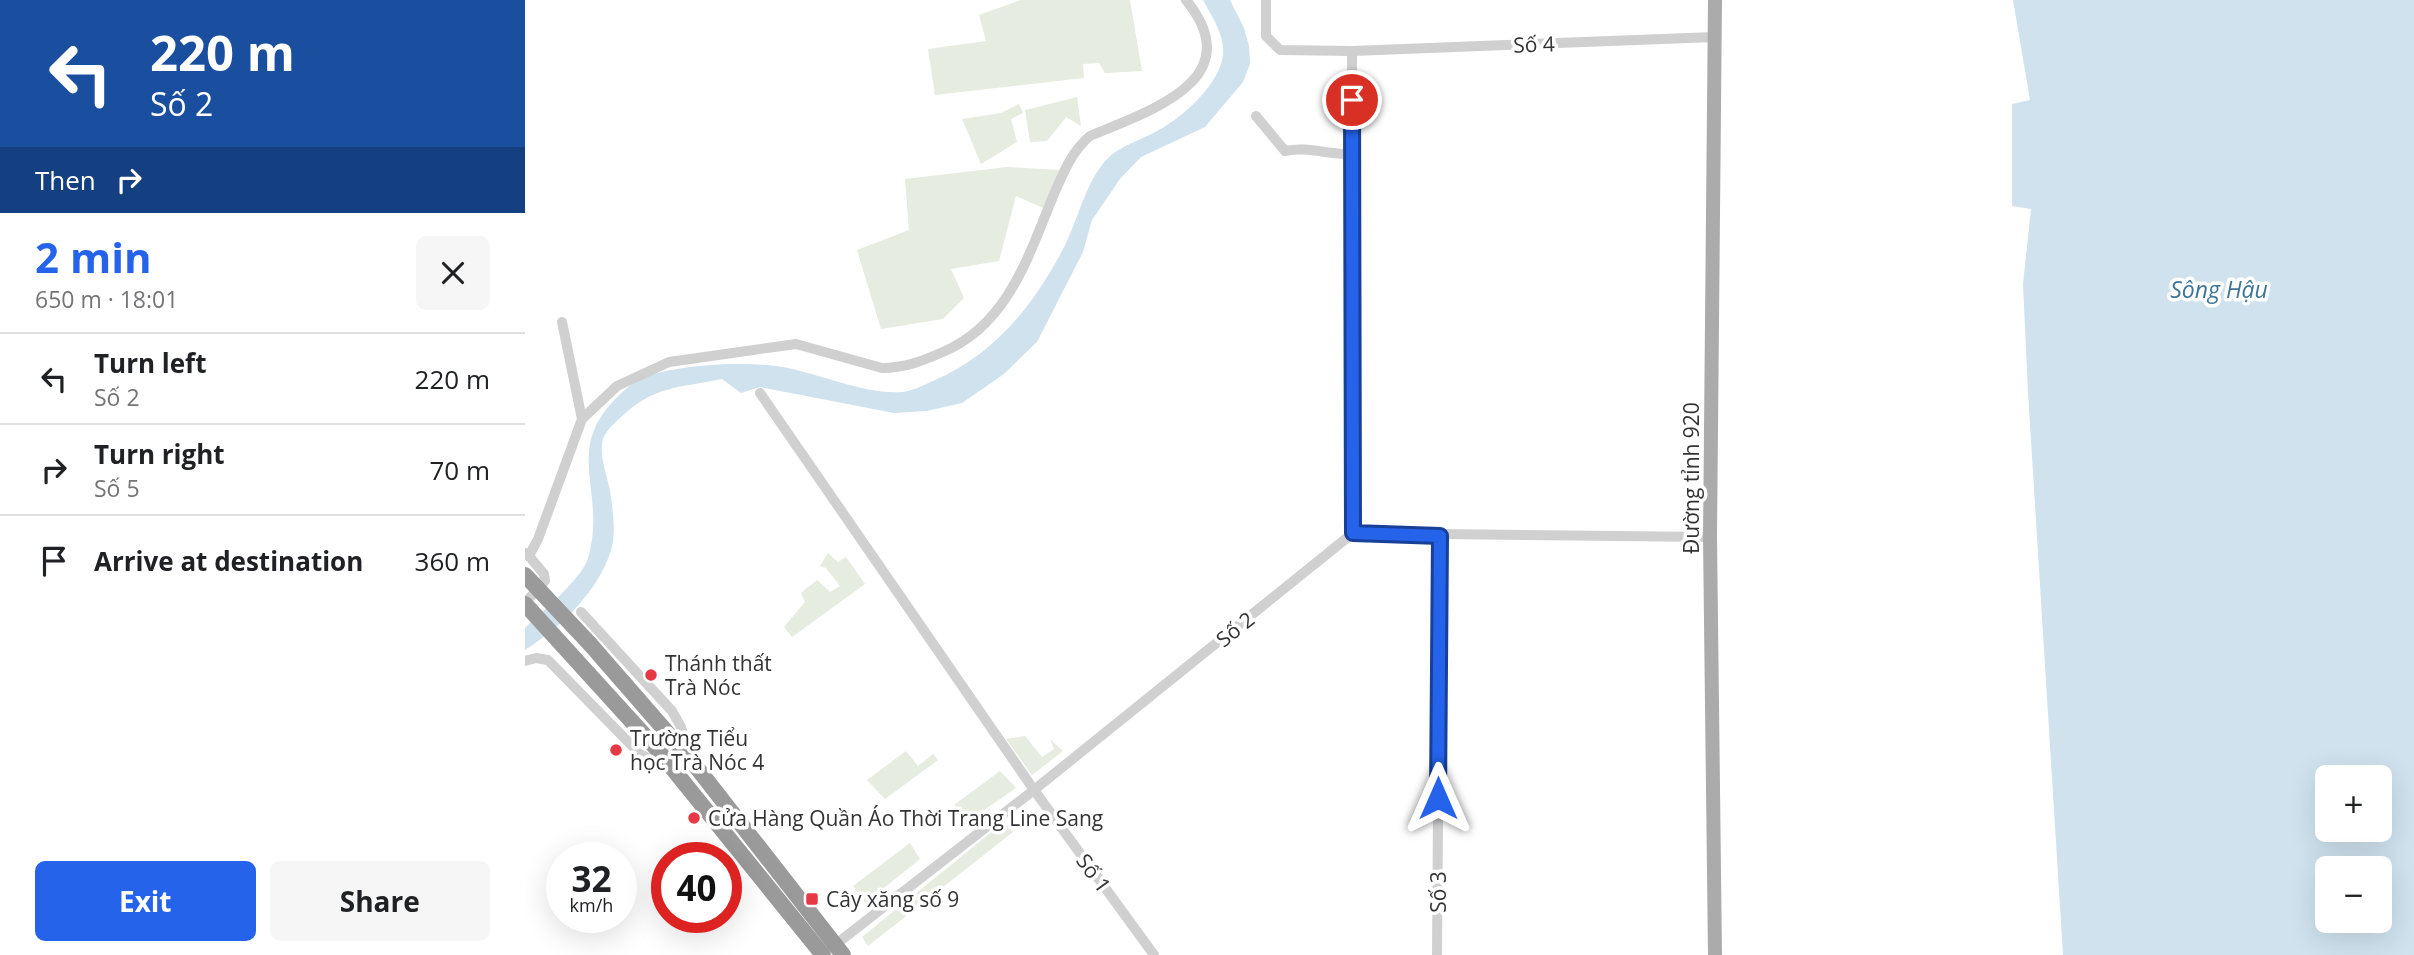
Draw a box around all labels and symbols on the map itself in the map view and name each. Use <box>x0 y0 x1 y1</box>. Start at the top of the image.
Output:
street label: Số 4 <box>1513 29 1555 59</box>
pin <box>1322 70 1382 130</box>
water label: Sông Hậu <box>2170 273 2268 305</box>
street label: Đường tỉnh 920 <box>1677 402 1705 554</box>
street label: Số 2 <box>1210 605 1260 653</box>
place label: Thánh thất Trà Nóc <box>665 649 772 701</box>
marker: Thánh thất Trà Nóc <box>643 667 659 683</box>
place label: Trường Tiểu học Trà Nóc 4 <box>630 724 764 776</box>
marker: Trường Tiểu học Trà Nóc 4 <box>608 742 624 758</box>
position arrow <box>1401 761 1475 835</box>
place label: Cửa Hàng Quần Áo Thời Trang Line Sang <box>708 804 1103 832</box>
marker: Cửa Hàng Quần Áo Thời Trang Line Sang <box>686 810 702 826</box>
speed limit sign: 40 <box>651 842 742 933</box>
street label: Số 1 <box>1070 848 1118 898</box>
street label: Số 3 <box>1424 871 1452 913</box>
place label: Cây xăng số 9 <box>826 885 959 913</box>
marker: Cây xăng số 9 <box>804 891 820 907</box>

